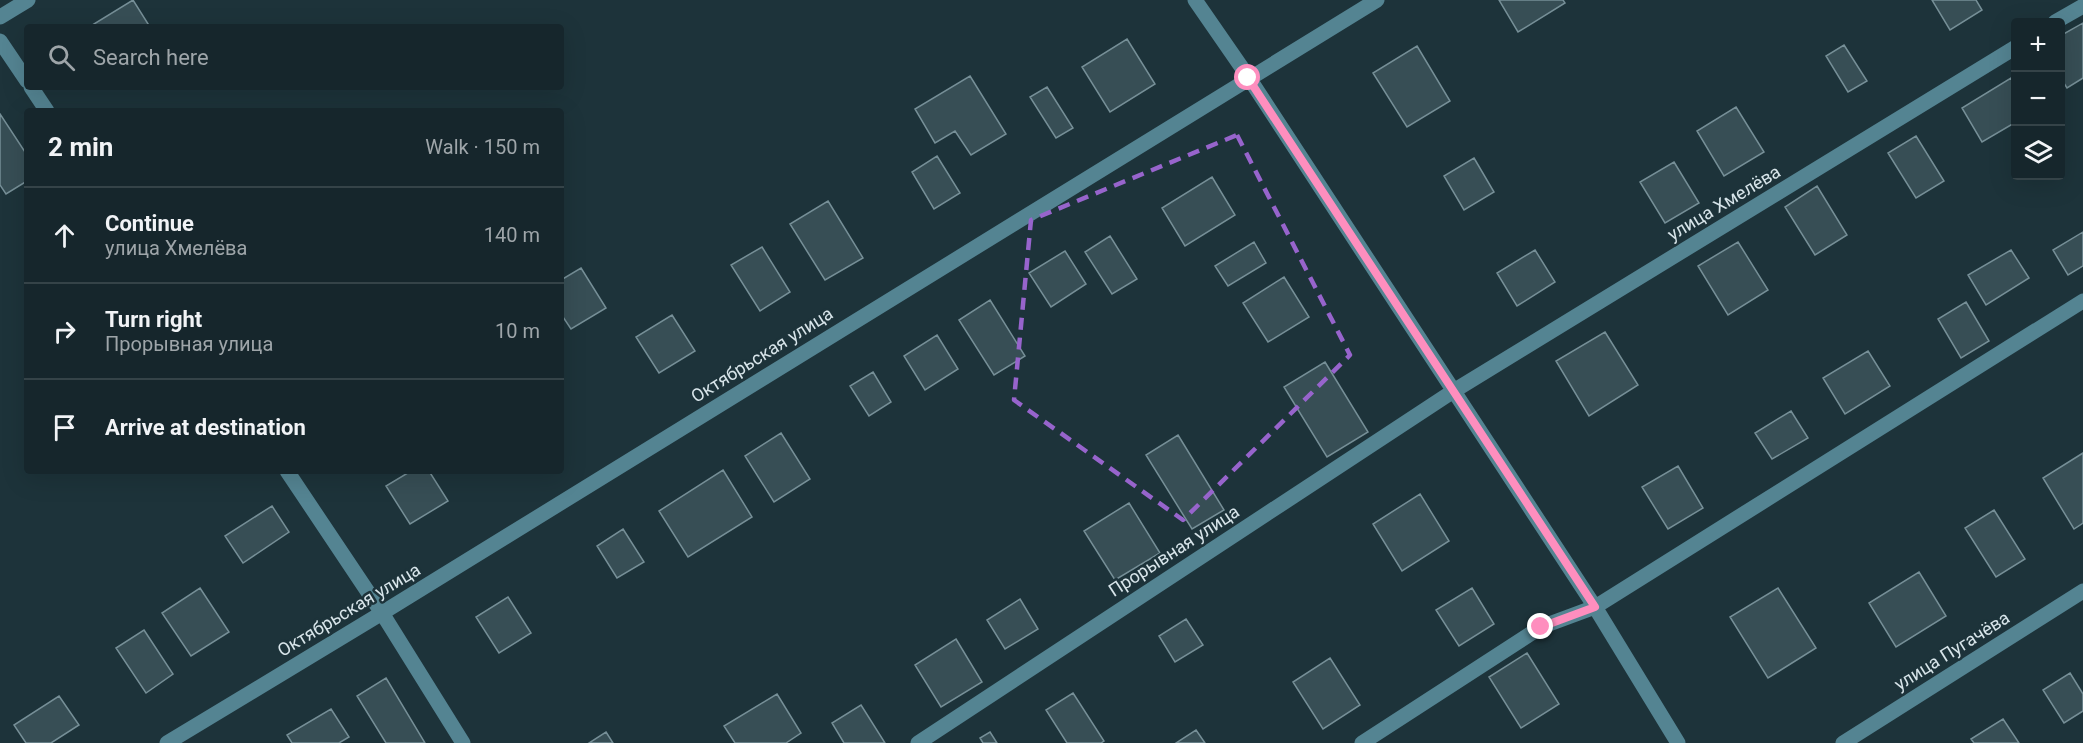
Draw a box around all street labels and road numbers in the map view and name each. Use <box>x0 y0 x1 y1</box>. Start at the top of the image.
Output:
street label: улица Хмелёва <box>1663 161 1784 245</box>
street label: Октябрьская улица <box>687 302 836 407</box>
street label: Прорывная улица <box>1104 501 1243 601</box>
street label: Октябрьская улица <box>273 559 424 661</box>
street label: улица Пугачёва <box>1890 607 2013 694</box>

